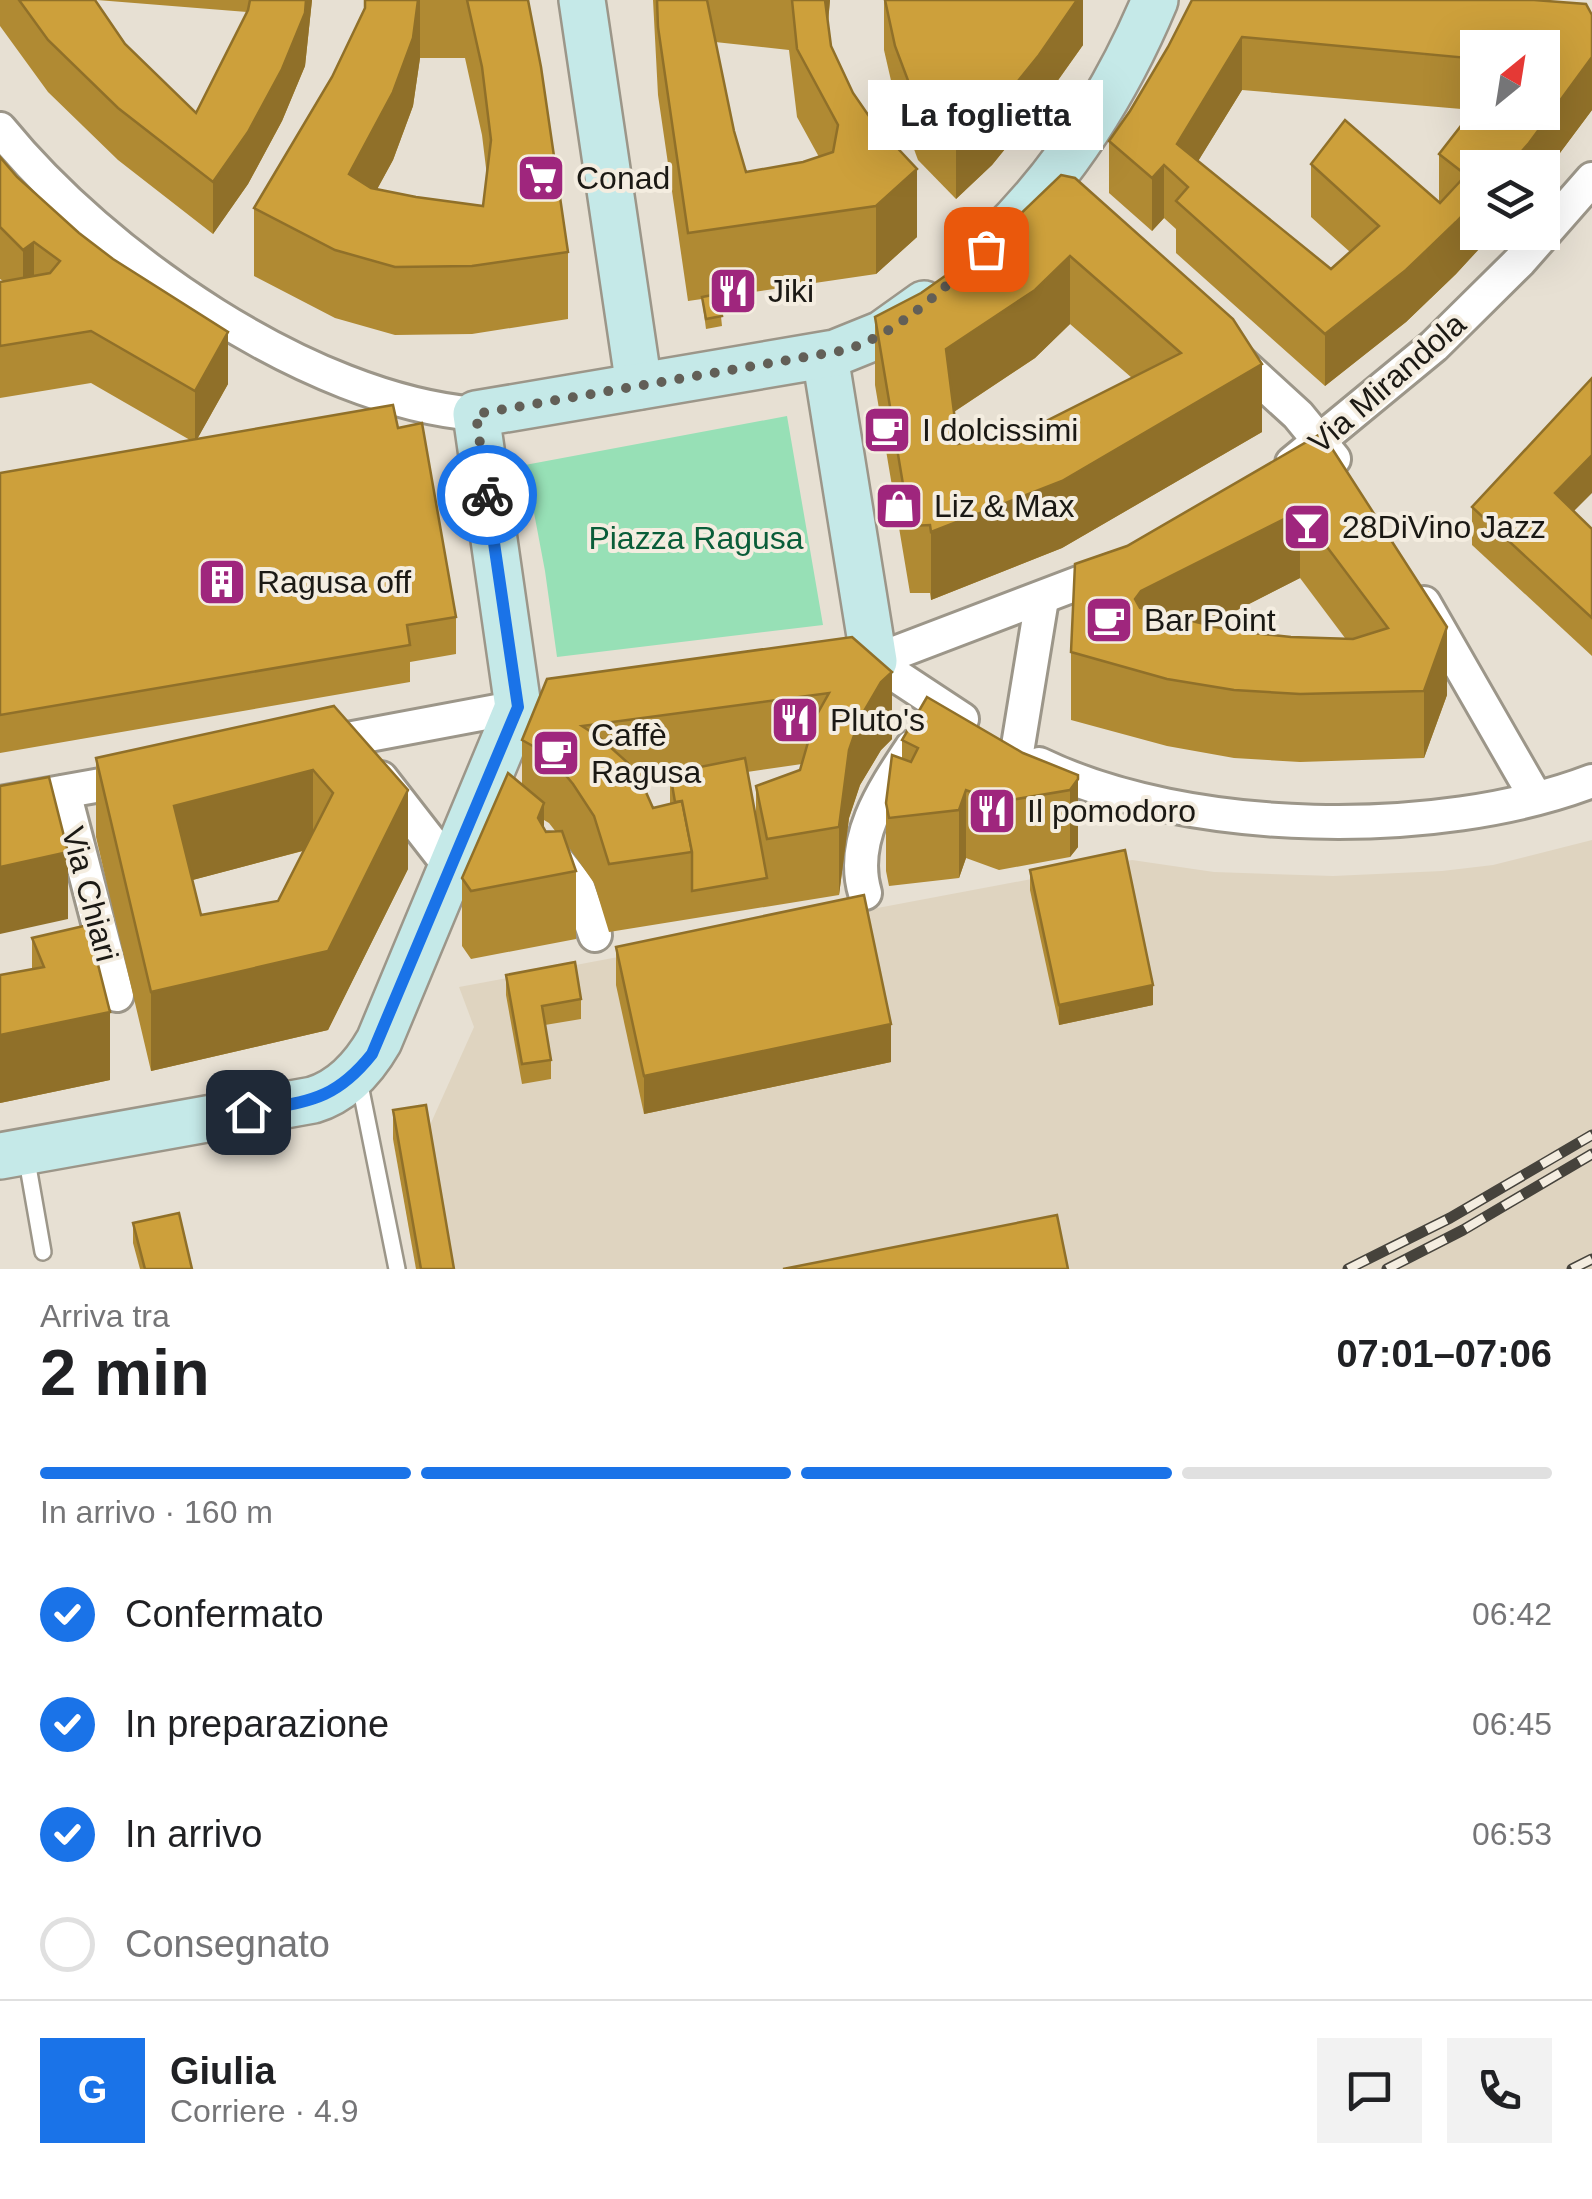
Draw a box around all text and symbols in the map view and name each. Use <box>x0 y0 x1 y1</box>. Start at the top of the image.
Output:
north arrow <box>1460 30 1560 130</box>
map controls <box>1460 30 1560 250</box>
callout: La foglietta <box>868 79 1104 149</box>
text: La foglietta <box>900 97 1071 133</box>
button: layers <box>1460 150 1560 250</box>
supermarket icon: Conad <box>515 152 567 204</box>
place label: Conad <box>576 160 670 196</box>
pin <box>944 207 1029 292</box>
icon: bag <box>959 222 1014 277</box>
restaurant icon: Jiki <box>707 265 759 317</box>
place label: Jiki <box>768 273 814 309</box>
street label: Via Mirandola <box>1302 305 1473 461</box>
cafe icon: I dolcissimi <box>861 404 913 456</box>
place label: I dolcissimi <box>922 412 1078 448</box>
courier <box>437 445 537 545</box>
icon: bike <box>460 468 515 523</box>
shop icon: Liz & Max <box>873 480 925 532</box>
place label: Liz & Max <box>934 488 1074 524</box>
bar icon: 28DiVino Jazz <box>1281 501 1333 553</box>
place label: 28DiVino Jazz <box>1342 509 1546 545</box>
park label: Piazza Ragusa <box>588 520 804 556</box>
building icon: Ragusa off <box>196 556 248 608</box>
place label: Ragusa off <box>257 564 411 600</box>
cafe icon: Bar Point <box>1083 594 1135 646</box>
place label: Bar Point <box>1144 602 1276 638</box>
restaurant icon: Pluto's <box>769 694 821 746</box>
place label: Pluto's <box>830 702 925 738</box>
place label: Caffè Ragusa <box>591 717 702 790</box>
cafe icon: Caffè Ragusa <box>530 727 582 779</box>
restaurant icon: Il pomodoro <box>966 785 1018 837</box>
place label: Il pomodoro <box>1027 793 1196 829</box>
street label: Via Chiari <box>55 823 125 965</box>
pin <box>206 1070 291 1155</box>
icon: home <box>221 1085 276 1140</box>
text: Arriva tra <box>40 1298 170 1334</box>
text: 07:01–07:06 <box>1336 1333 1552 1375</box>
text: 2 min <box>40 1336 210 1409</box>
text: In arrivo · 160 m <box>40 1494 273 1530</box>
icon: check <box>40 1587 95 1642</box>
text: Confermato <box>125 1593 324 1635</box>
text: 06:42 <box>1472 1596 1552 1632</box>
icon: check <box>40 1697 95 1752</box>
text: In preparazione <box>125 1703 389 1745</box>
text: 06:45 <box>1472 1706 1552 1742</box>
icon: check <box>40 1807 95 1862</box>
text: In arrivo <box>125 1813 262 1855</box>
text: 06:53 <box>1472 1816 1552 1852</box>
text: Consegnato <box>125 1923 330 1965</box>
button: chat <box>1317 2038 1422 2143</box>
button: phone <box>1447 2038 1552 2143</box>
text: Giulia <box>170 2050 276 2092</box>
text: G <box>78 2069 107 2111</box>
text: Corriere · 4.9 <box>170 2093 359 2129</box>

